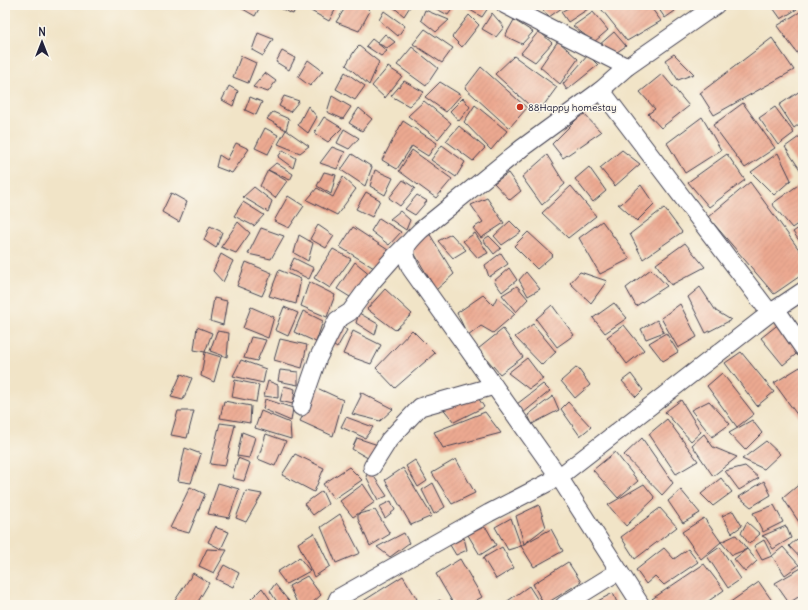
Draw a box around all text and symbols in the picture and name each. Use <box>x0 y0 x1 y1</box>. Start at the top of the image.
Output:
north arrow <box>22 22 62 62</box>
text: N <box>38 25 46 39</box>
place label: 88Happy homestay <box>528 101 617 114</box>
marker: 88Happy homestay <box>515 102 525 112</box>

